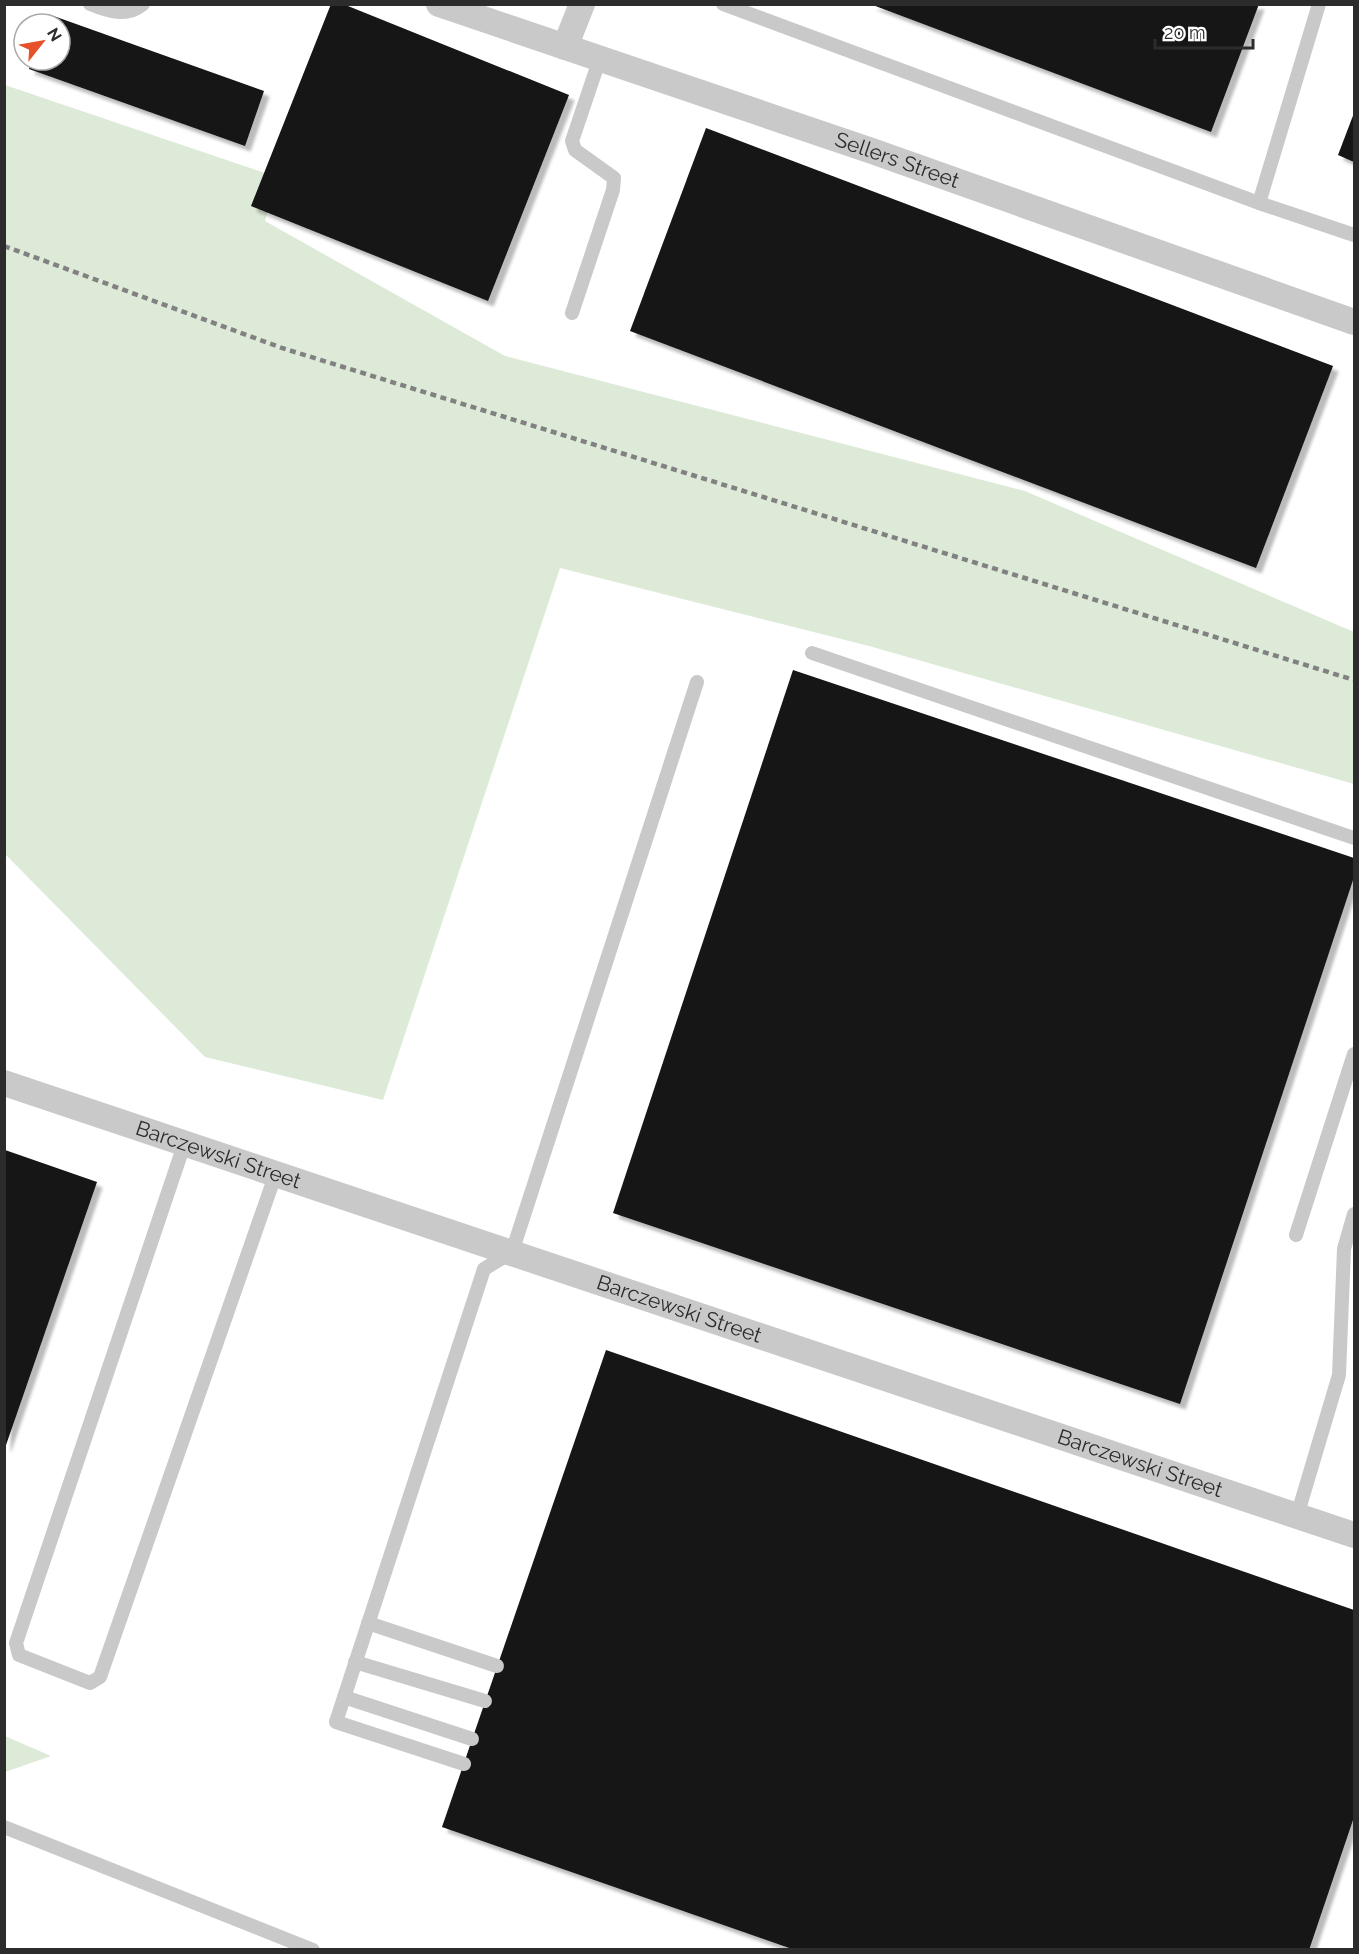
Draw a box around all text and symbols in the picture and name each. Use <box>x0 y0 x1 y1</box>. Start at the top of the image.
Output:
north arrow <box>12 12 72 72</box>
scale bar <box>1155 12 1252 50</box>
text: 20 m <box>1164 22 1206 43</box>
text: N <box>43 24 66 45</box>
street label: Sellers Street <box>832 126 963 193</box>
street label: Barczewski Street <box>133 1115 304 1194</box>
street label: Barczewski Street <box>594 1269 765 1348</box>
street label: Barczewski Street <box>1054 1424 1226 1502</box>

